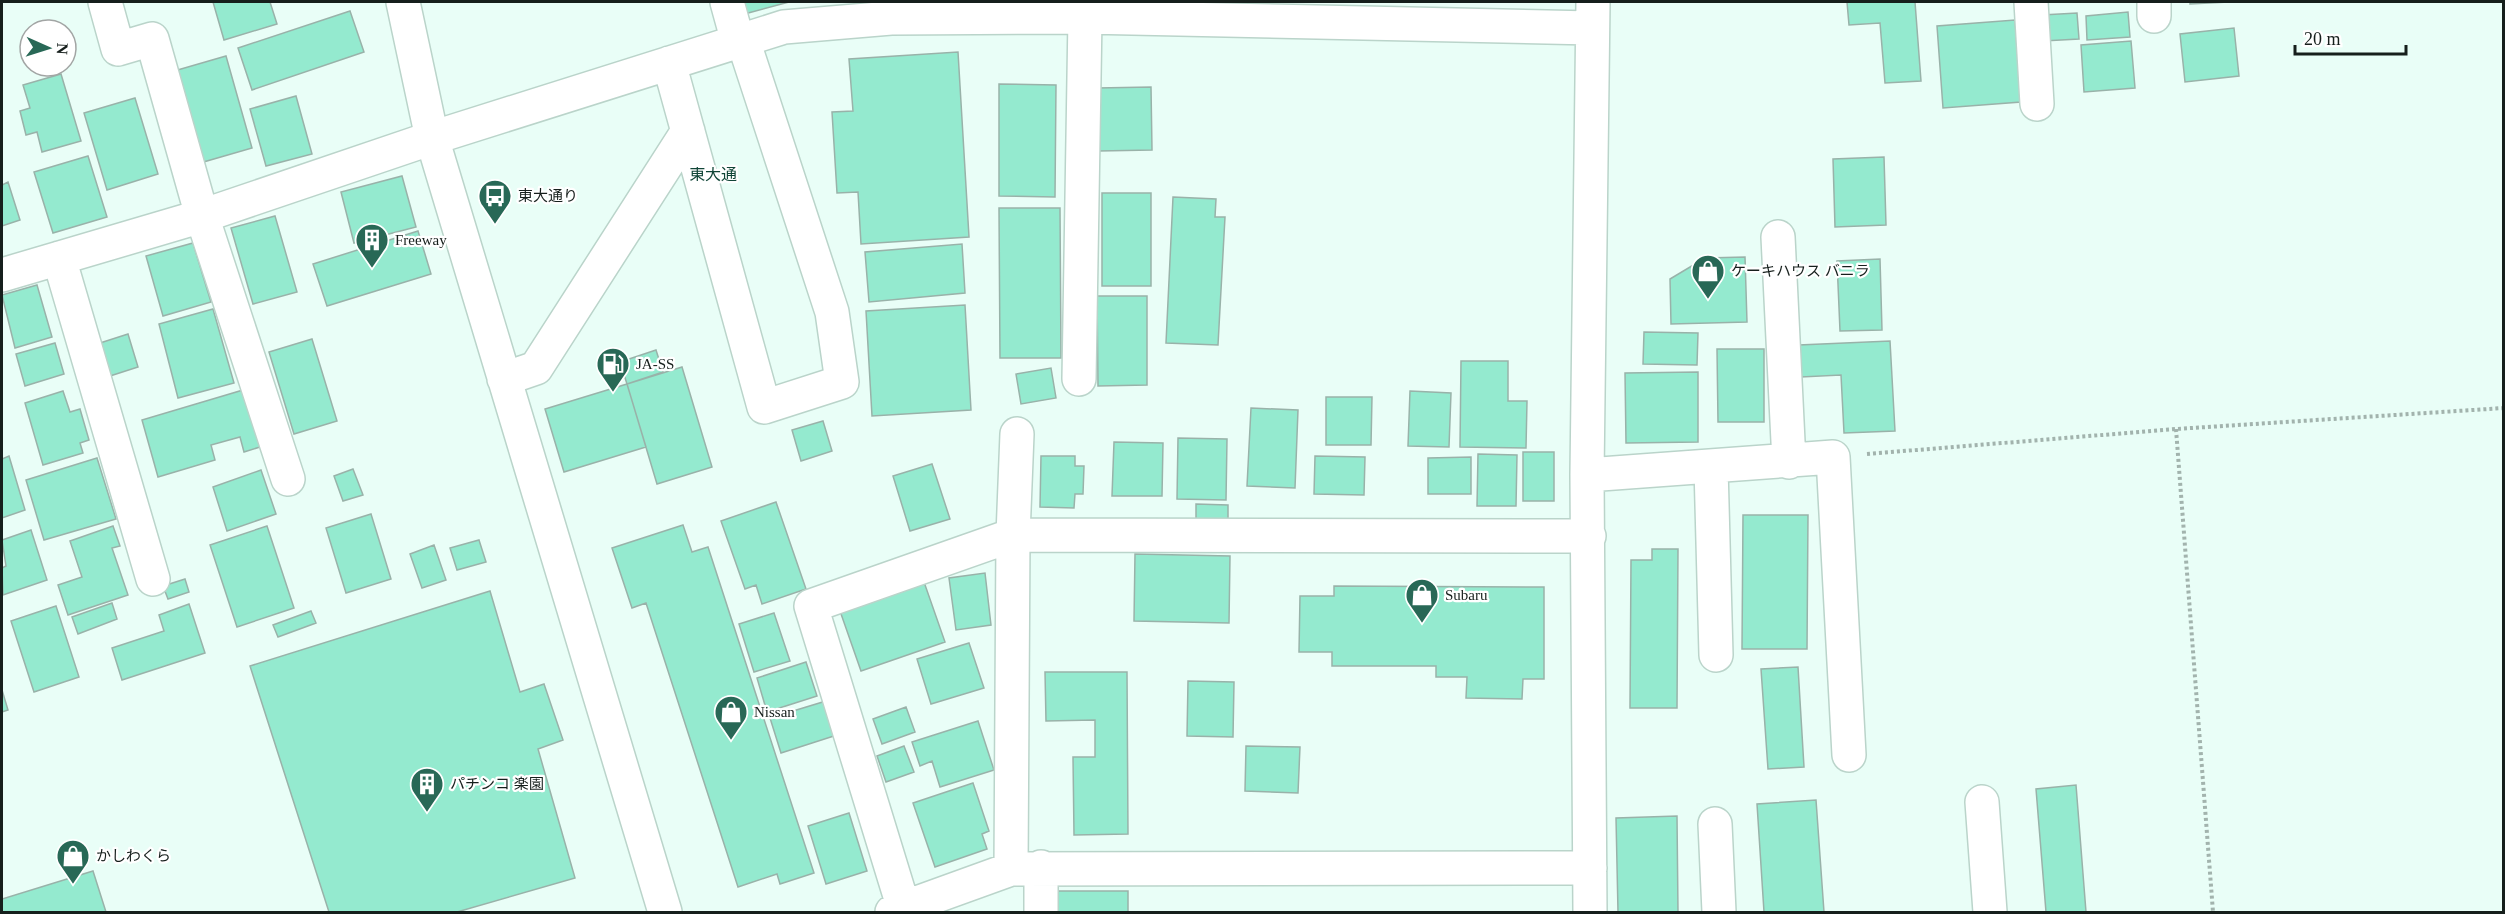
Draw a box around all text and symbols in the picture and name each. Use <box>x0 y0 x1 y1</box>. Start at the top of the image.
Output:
north arrow <box>18 18 78 78</box>
scale bar <box>2295 18 2406 56</box>
text: 20 m <box>2304 29 2341 49</box>
text: N <box>54 43 71 55</box>
district label: 東大通 <box>689 166 737 183</box>
bus stop icon: 東大通り <box>477 178 513 225</box>
place label: 東大通り <box>518 188 578 204</box>
building icon: Freeway <box>354 222 390 269</box>
place label: Freeway <box>395 232 447 248</box>
shop icon: ケーキハウス バニラ <box>1690 253 1726 300</box>
place label: ケーキハウス バニラ <box>1731 263 1870 279</box>
fuel station icon: JA-SS <box>595 346 631 393</box>
place label: JA-SS <box>636 356 674 372</box>
shop icon: Subaru <box>1404 577 1440 624</box>
place label: Subaru <box>1445 587 1488 603</box>
shop icon: Nissan <box>713 694 749 741</box>
place label: Nissan <box>754 704 795 720</box>
building icon: パチンコ 楽園 <box>409 766 445 813</box>
place label: パチンコ 楽園 <box>450 776 544 792</box>
shop icon: かしわくら <box>55 838 91 885</box>
place label: かしわくら <box>96 848 171 864</box>

